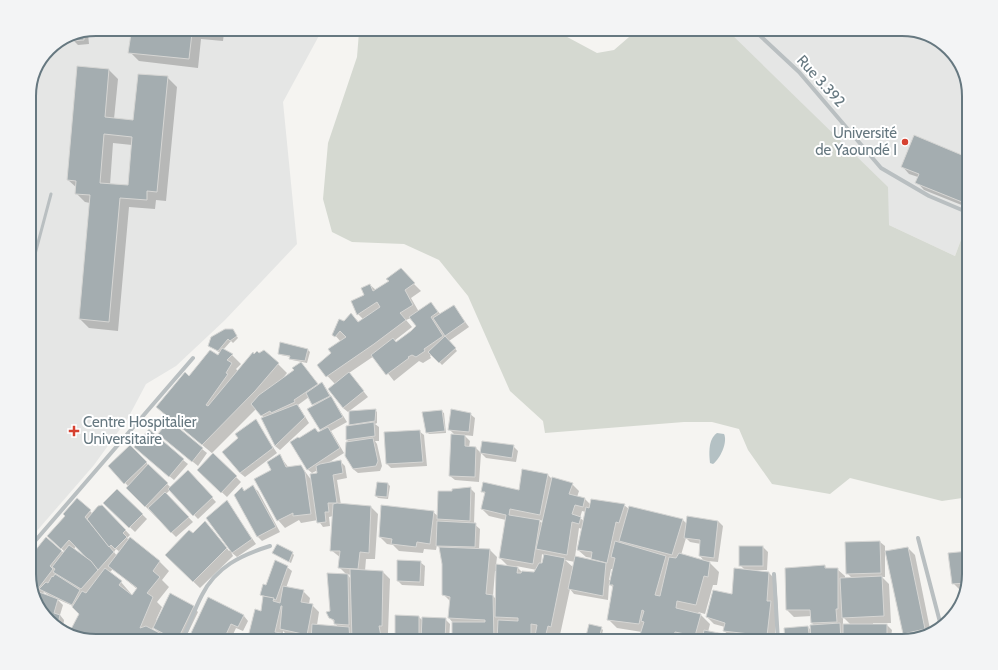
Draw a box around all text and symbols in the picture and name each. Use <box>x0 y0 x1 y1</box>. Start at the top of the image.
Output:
street label: Rue 3.392 <box>793 51 849 111</box>
place label: Université de Yaoundé I <box>815 124 897 159</box>
marker: Université de Yaoundé I <box>900 137 910 147</box>
place label: Centre Hospitalier Universitaire <box>83 413 197 448</box>
marker: Centre Hospitalier Universitaire <box>68 425 80 437</box>

